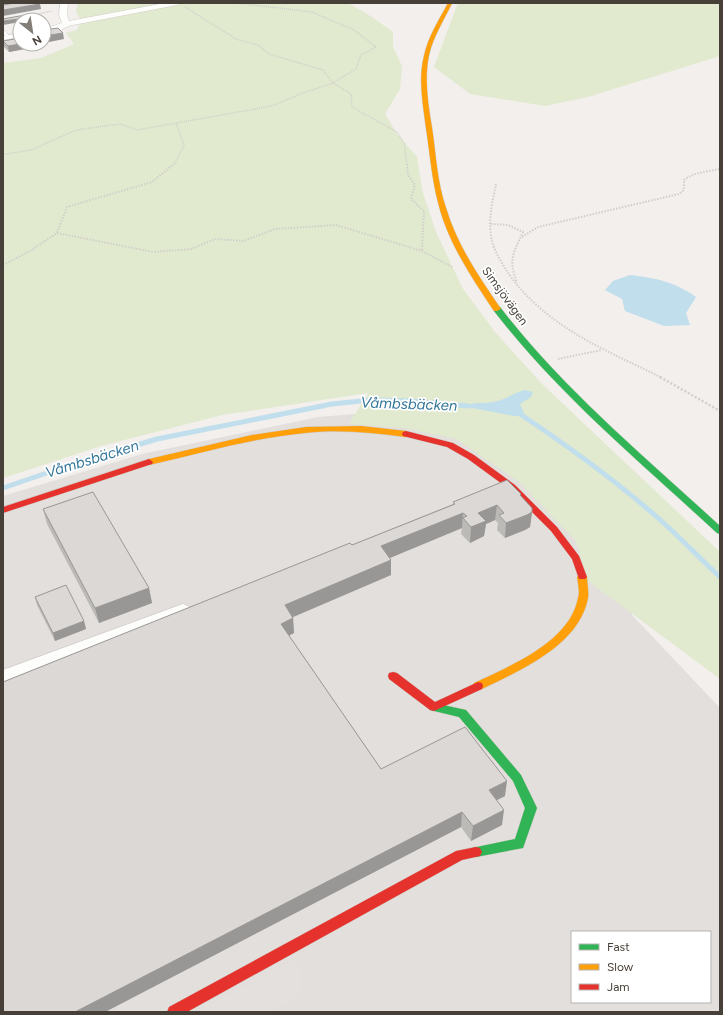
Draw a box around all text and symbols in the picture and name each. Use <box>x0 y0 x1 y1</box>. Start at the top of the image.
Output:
north arrow <box>12 12 52 52</box>
text: N <box>30 32 44 48</box>
street label: Simsjövägen <box>479 264 531 328</box>
water label: Våmbsbäcken <box>360 393 458 415</box>
water label: Våmbsbäcken <box>43 436 141 482</box>
legend <box>571 931 711 1003</box>
text: Fast <box>607 940 630 954</box>
text: Slow <box>607 960 634 974</box>
text: Jam <box>607 980 630 994</box>

